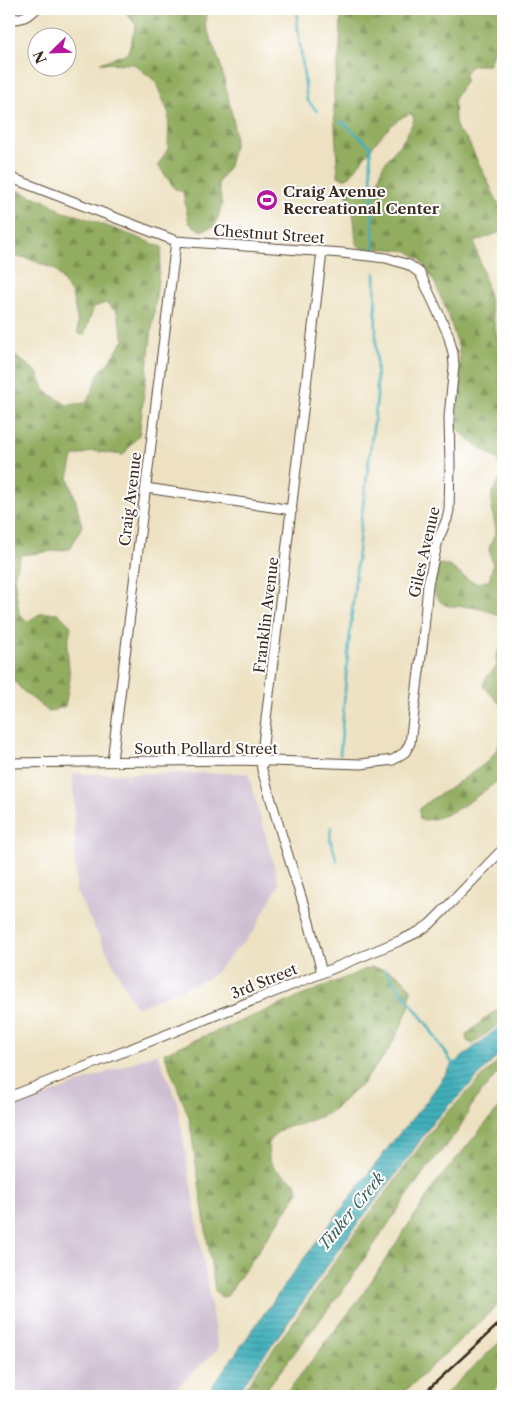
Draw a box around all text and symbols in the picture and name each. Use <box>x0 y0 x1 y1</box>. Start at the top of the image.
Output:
north arrow <box>28 28 78 78</box>
text: N <box>29 48 51 66</box>
place label: Craig Avenue Recreational Center <box>283 182 440 218</box>
sports icon: Craig Avenue Recreational Center <box>255 188 279 212</box>
street label: Chestnut Street <box>213 221 326 247</box>
street label: Craig Avenue <box>115 451 145 547</box>
street label: Giles Avenue <box>404 505 444 599</box>
street label: Franklin Avenue <box>249 556 283 674</box>
street label: South Pollard Street <box>134 739 278 758</box>
street label: 3rd Street <box>228 959 301 1003</box>
water label: Tinker Creek <box>314 1168 389 1254</box>

